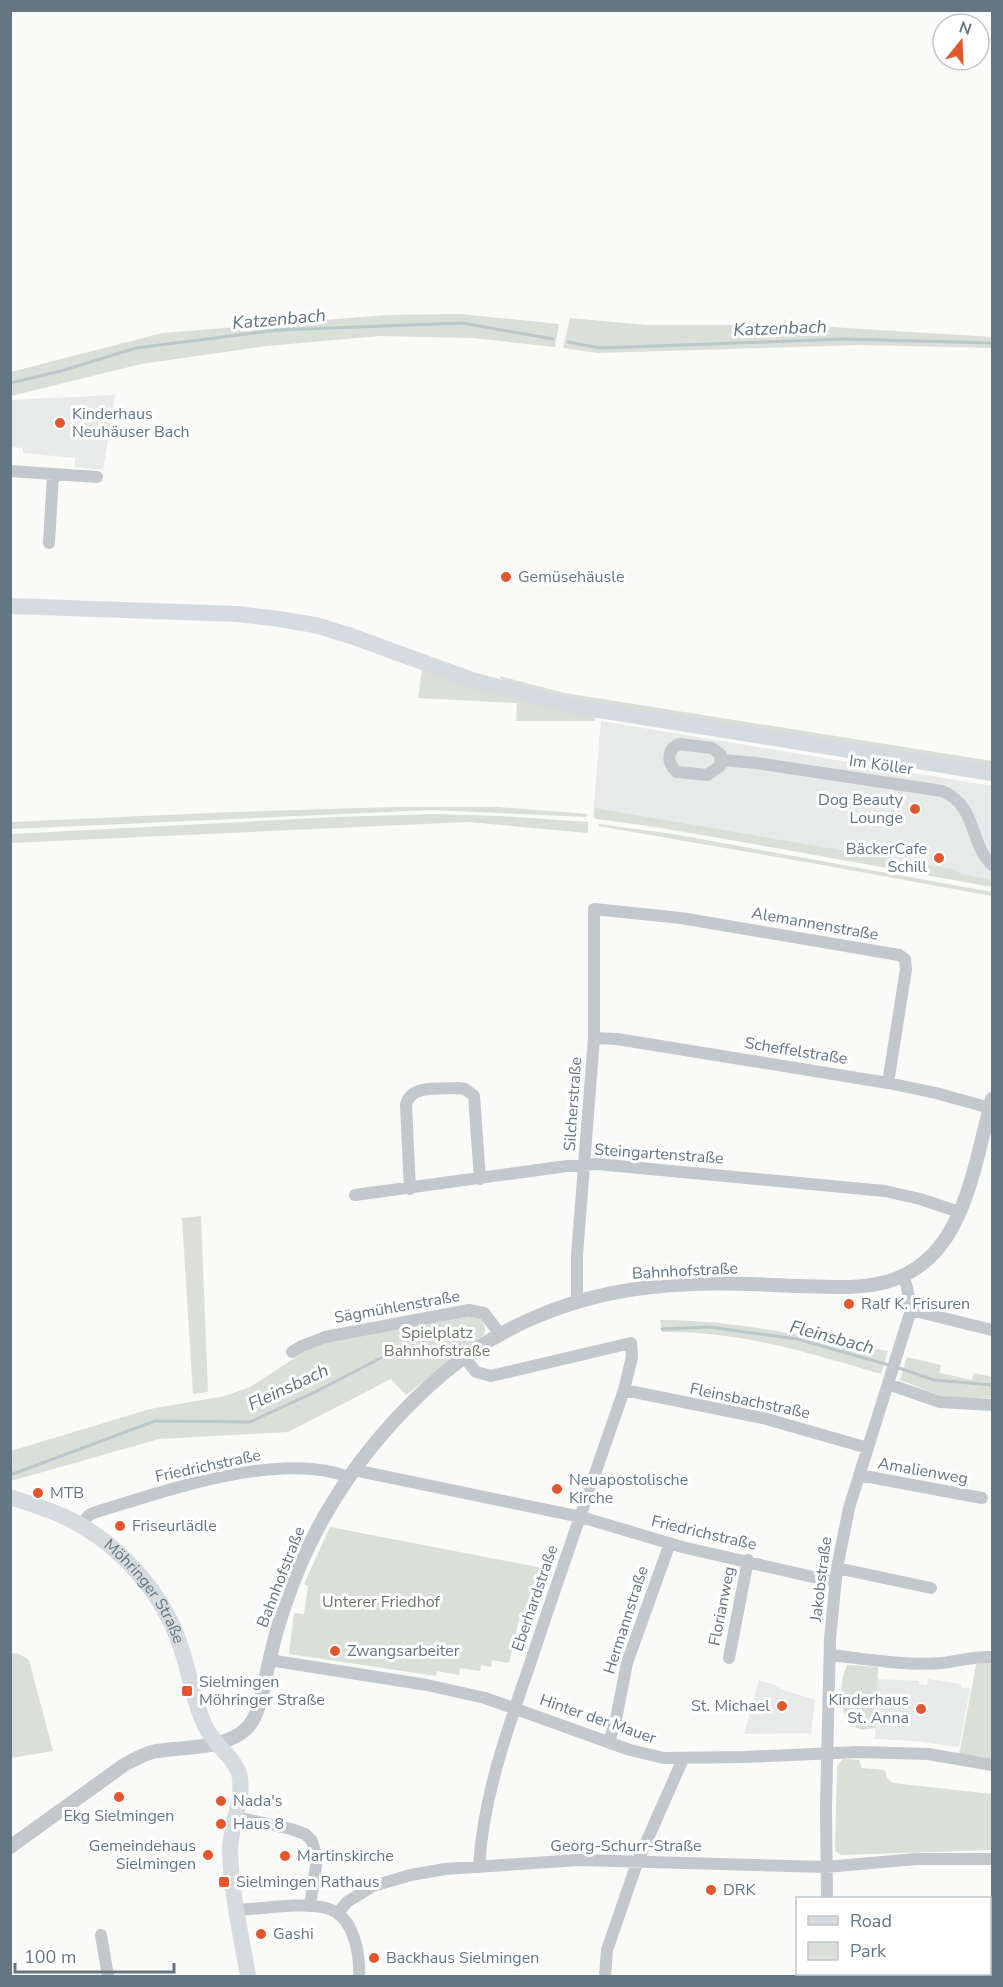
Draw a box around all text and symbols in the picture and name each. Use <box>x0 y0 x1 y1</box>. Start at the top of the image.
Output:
north arrow <box>931 12 991 72</box>
text: N <box>956 16 974 41</box>
water label: Katzenbach <box>231 303 327 335</box>
water label: Katzenbach <box>733 314 827 342</box>
place label: Kinderhaus Neuhäuser Bach <box>72 403 190 443</box>
marker: Kinderhaus Neuhäuser Bach <box>53 416 67 430</box>
place label: Gemüsehäusle <box>518 566 624 588</box>
marker: Gemüsehäusle <box>499 570 513 584</box>
street label: Im Köller <box>848 750 915 780</box>
place label: Dog Beauty Lounge <box>818 789 904 829</box>
marker: Dog Beauty Lounge <box>908 802 922 816</box>
place label: BäckerCafe Schill <box>846 838 927 878</box>
marker: BäckerCafe Schill <box>932 851 946 865</box>
street label: Alemannenstraße <box>750 902 880 946</box>
street label: Scheffelstraße <box>743 1032 849 1070</box>
street label: Silcherstraße <box>559 1056 587 1152</box>
street label: Steingartenstraße <box>594 1139 724 1169</box>
street label: Bahnhofstraße <box>631 1257 739 1285</box>
street label: Sägmühlenstraße <box>332 1285 462 1329</box>
place label: Ralf K. Frisuren <box>861 1293 970 1315</box>
marker: Ralf K. Frisuren <box>842 1297 856 1311</box>
water label: Fleinsbach <box>787 1314 877 1360</box>
park label: Spielplatz Bahnhofstraße <box>384 1322 490 1362</box>
water label: Fleinsbach <box>244 1358 332 1416</box>
street label: Fleinsbachstraße <box>688 1378 812 1424</box>
street label: Friedrichstraße <box>153 1444 263 1488</box>
street label: Amalienweg <box>876 1452 970 1490</box>
place label: Neuapostolische Kirche <box>569 1469 688 1509</box>
place label: MTB <box>50 1482 84 1504</box>
marker: Neuapostolische Kirche <box>550 1482 564 1496</box>
marker: MTB <box>31 1486 45 1500</box>
street label: Friedrichstraße <box>649 1510 759 1556</box>
place label: Friseurlädle <box>132 1515 217 1537</box>
marker: Friseurlädle <box>113 1519 127 1533</box>
street label: Bahnhofstraße <box>252 1523 310 1631</box>
street label: Möhringer Straße <box>99 1534 190 1647</box>
street label: Jakobstraße <box>805 1535 837 1624</box>
street label: Eberhardstraße <box>507 1542 563 1654</box>
street label: Hermannstraße <box>598 1563 654 1677</box>
street label: Florianweg <box>704 1564 740 1648</box>
park label: Unterer Friedhof <box>322 1591 441 1613</box>
place label: Zwangsarbeiter <box>347 1640 460 1662</box>
marker: Zwangsarbeiter <box>328 1644 342 1658</box>
place label: Sielmingen Möhringer Straße <box>199 1671 325 1711</box>
marker: Sielmingen Möhringer Straße <box>180 1684 194 1698</box>
street label: Hinter der Mauer <box>537 1689 659 1749</box>
place label: Kinderhaus St. Anna <box>828 1689 909 1729</box>
place label: St. Michael <box>691 1695 770 1717</box>
marker: St. Michael <box>775 1699 789 1713</box>
marker: Kinderhaus St. Anna <box>914 1702 928 1716</box>
marker: Ekg Sielmingen <box>112 1790 126 1804</box>
place label: Nada's <box>233 1790 282 1812</box>
marker: Nada's <box>214 1794 228 1808</box>
place label: Ekg Sielmingen <box>64 1805 174 1827</box>
place label: Haus 8 <box>233 1813 284 1835</box>
marker: Haus 8 <box>214 1817 228 1831</box>
place label: Gemeindehaus Sielmingen <box>89 1835 196 1875</box>
street label: Georg-Schurr-Straße <box>550 1835 702 1857</box>
place label: Martinskirche <box>297 1845 394 1867</box>
marker: Gemeindehaus Sielmingen <box>201 1848 215 1862</box>
marker: Martinskirche <box>278 1849 292 1863</box>
place label: Sielmingen Rathaus <box>236 1871 379 1893</box>
marker: Sielmingen Rathaus <box>217 1875 231 1889</box>
place label: DRK <box>723 1879 757 1901</box>
marker: DRK <box>704 1883 718 1897</box>
legend <box>796 1897 991 1975</box>
text: Road <box>850 1909 892 1933</box>
place label: Gashi <box>273 1923 314 1945</box>
marker: Gashi <box>254 1927 268 1941</box>
scale bar <box>15 1936 174 1974</box>
text: Park <box>850 1939 887 1963</box>
text: 100 m <box>24 1945 76 1969</box>
place label: Backhaus Sielmingen <box>386 1947 539 1969</box>
marker: Backhaus Sielmingen <box>367 1951 381 1965</box>

